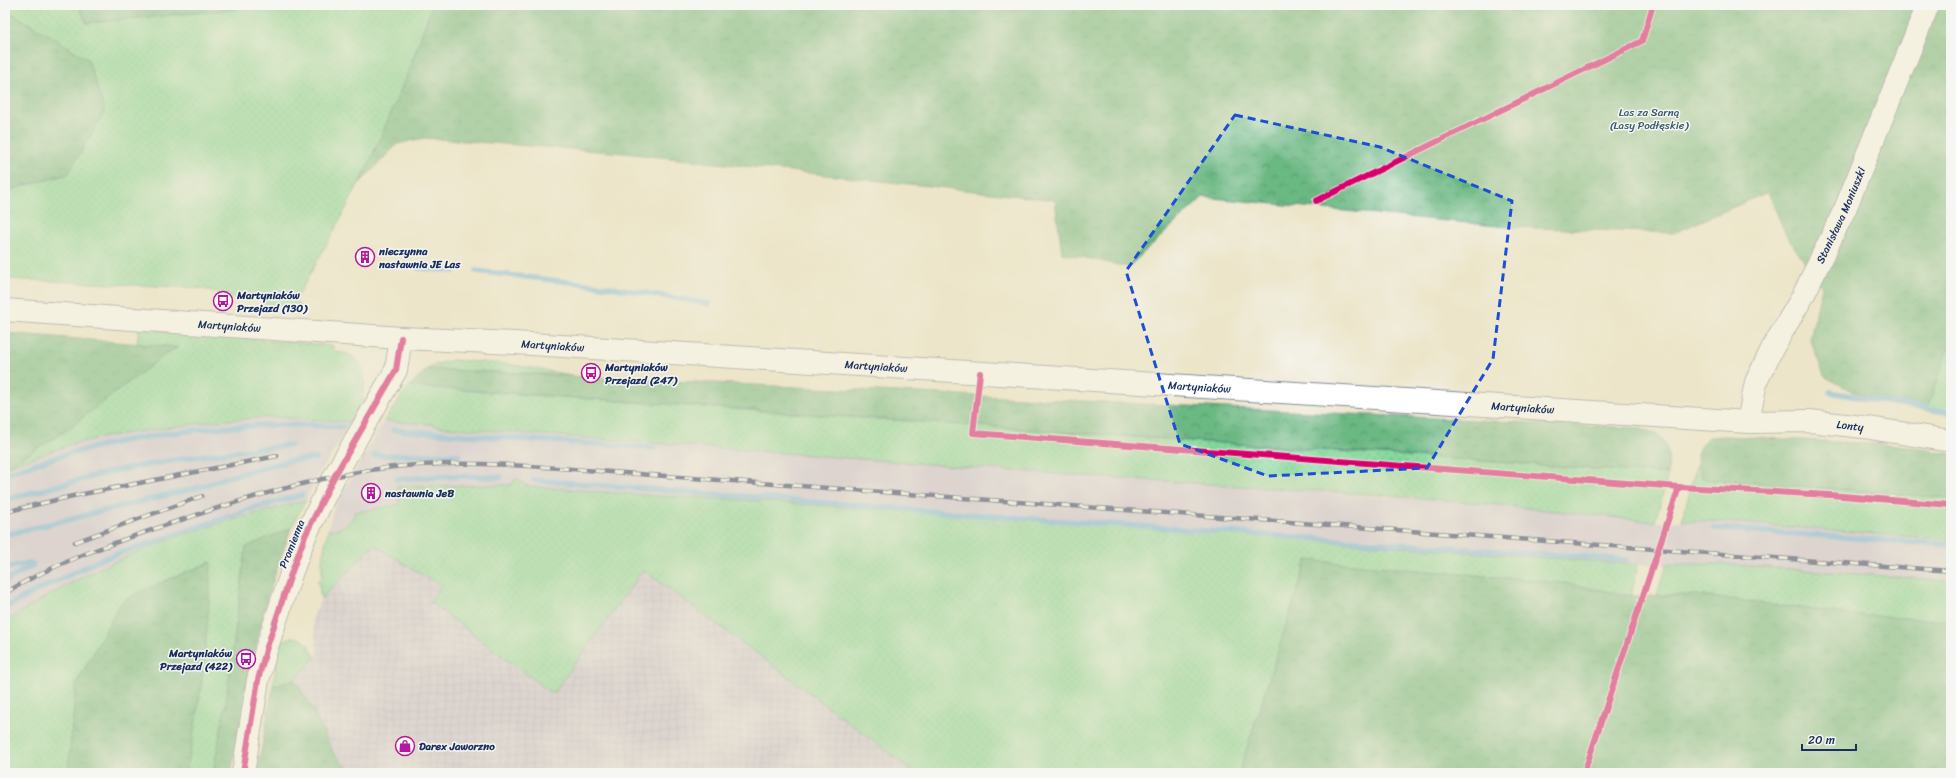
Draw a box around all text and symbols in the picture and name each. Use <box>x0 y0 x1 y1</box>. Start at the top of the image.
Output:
park label: Las za Sarną (Lasy Podłęskie) <box>1610 103 1689 135</box>
street label: Stanisława Moniuszki <box>1811 163 1871 267</box>
place label: nieczynna nastawnia JE Las <box>378 242 461 274</box>
building icon: nieczynna nastawnia JE Las <box>354 246 376 268</box>
place label: Martyniaków Przejazd (130) <box>236 286 308 318</box>
bus stop icon: Martyniaków Przejazd (130) <box>212 290 234 312</box>
street label: Martyniaków <box>197 314 262 338</box>
street label: Martyniaków <box>521 334 585 357</box>
street label: Martyniaków <box>844 355 909 378</box>
place label: Martyniaków Przejazd (247) <box>604 358 678 390</box>
bus stop icon: Martyniaków Przejazd (247) <box>580 362 602 384</box>
street label: Martyniaków <box>1167 375 1232 398</box>
street label: Martyniaków <box>1491 396 1555 419</box>
street label: Lonty <box>1836 415 1865 437</box>
building icon: nastawnia JeB <box>360 482 382 504</box>
place label: nastawnia JeB <box>384 484 454 503</box>
street label: Promienna <box>274 516 311 571</box>
place label: Martyniaków Przejazd (422) <box>160 644 233 676</box>
bus stop icon: Martyniaków Przejazd (422) <box>235 648 257 670</box>
scale bar <box>1802 726 1856 752</box>
text: 20 m <box>1808 729 1835 751</box>
shop icon: Darex Jaworzno <box>394 735 416 757</box>
place label: Darex Jaworzno <box>419 737 495 756</box>

